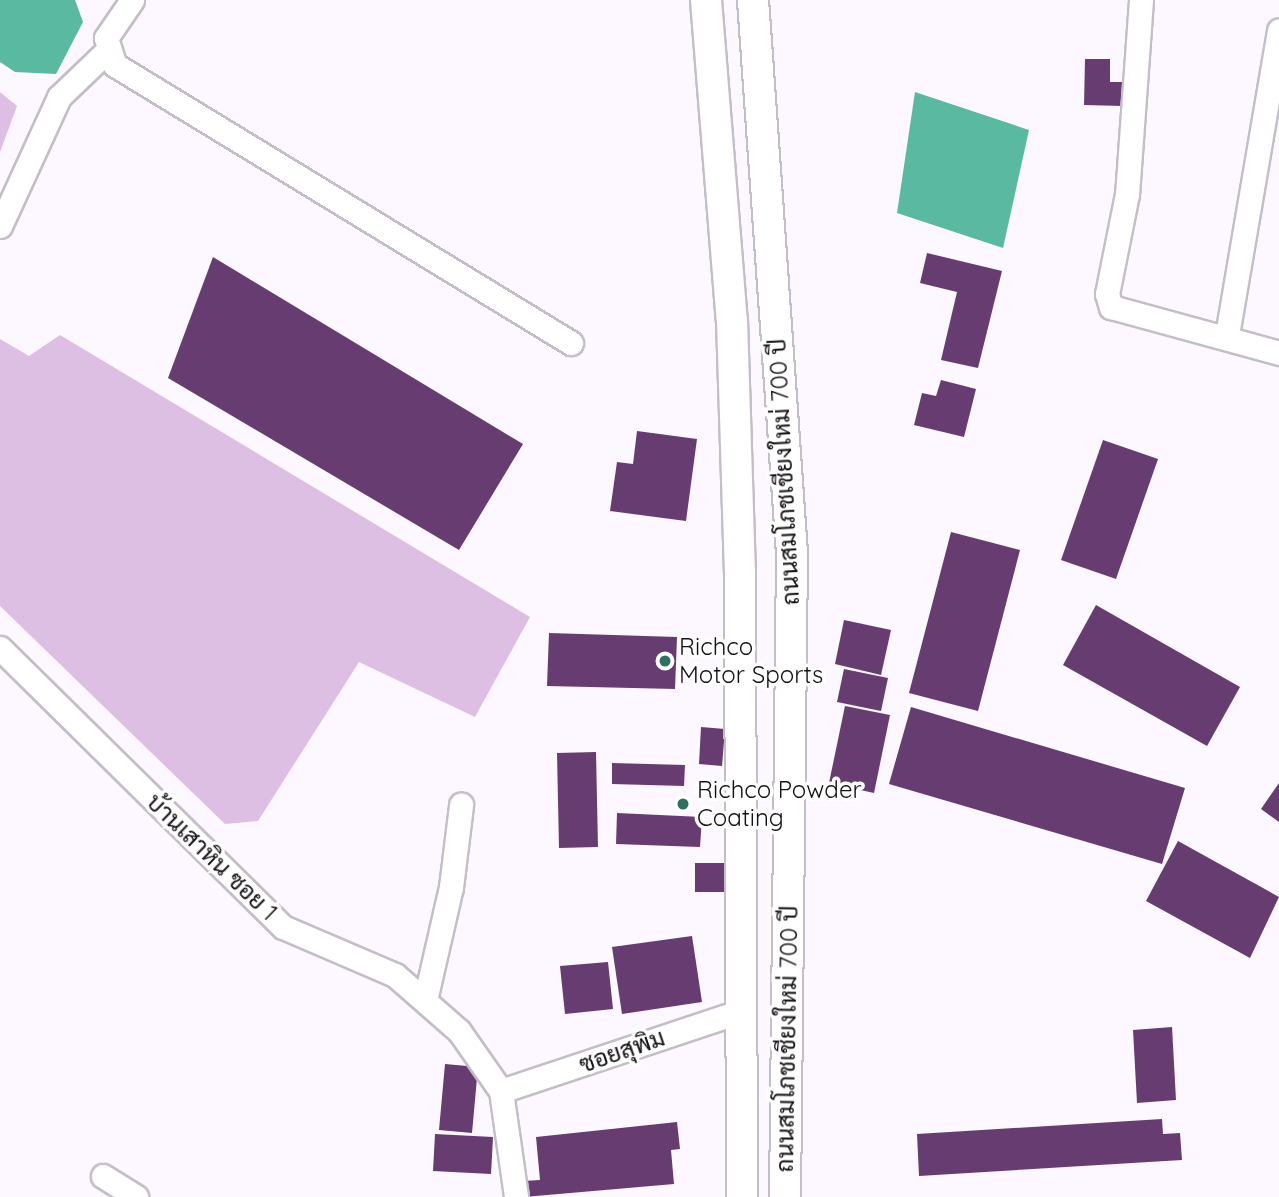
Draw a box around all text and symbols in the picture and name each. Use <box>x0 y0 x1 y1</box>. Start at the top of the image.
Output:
street label: ถนนสมโภชเชียงใหม่ 700 ปี <box>763 338 805 606</box>
place label: Richco Motor Sports <box>679 633 823 689</box>
marker: Richco Motor Sports <box>657 653 673 669</box>
place label: Richco Powder Coating <box>697 776 862 832</box>
street label: บ้านเสาหิน ซอย 1 <box>141 787 283 927</box>
marker: Richco Powder Coating <box>675 796 691 812</box>
street label: ถนนสมโภชเชียงใหม่ 700 ปี <box>770 905 804 1173</box>
street label: ซอยสุพิม <box>575 1023 669 1079</box>

